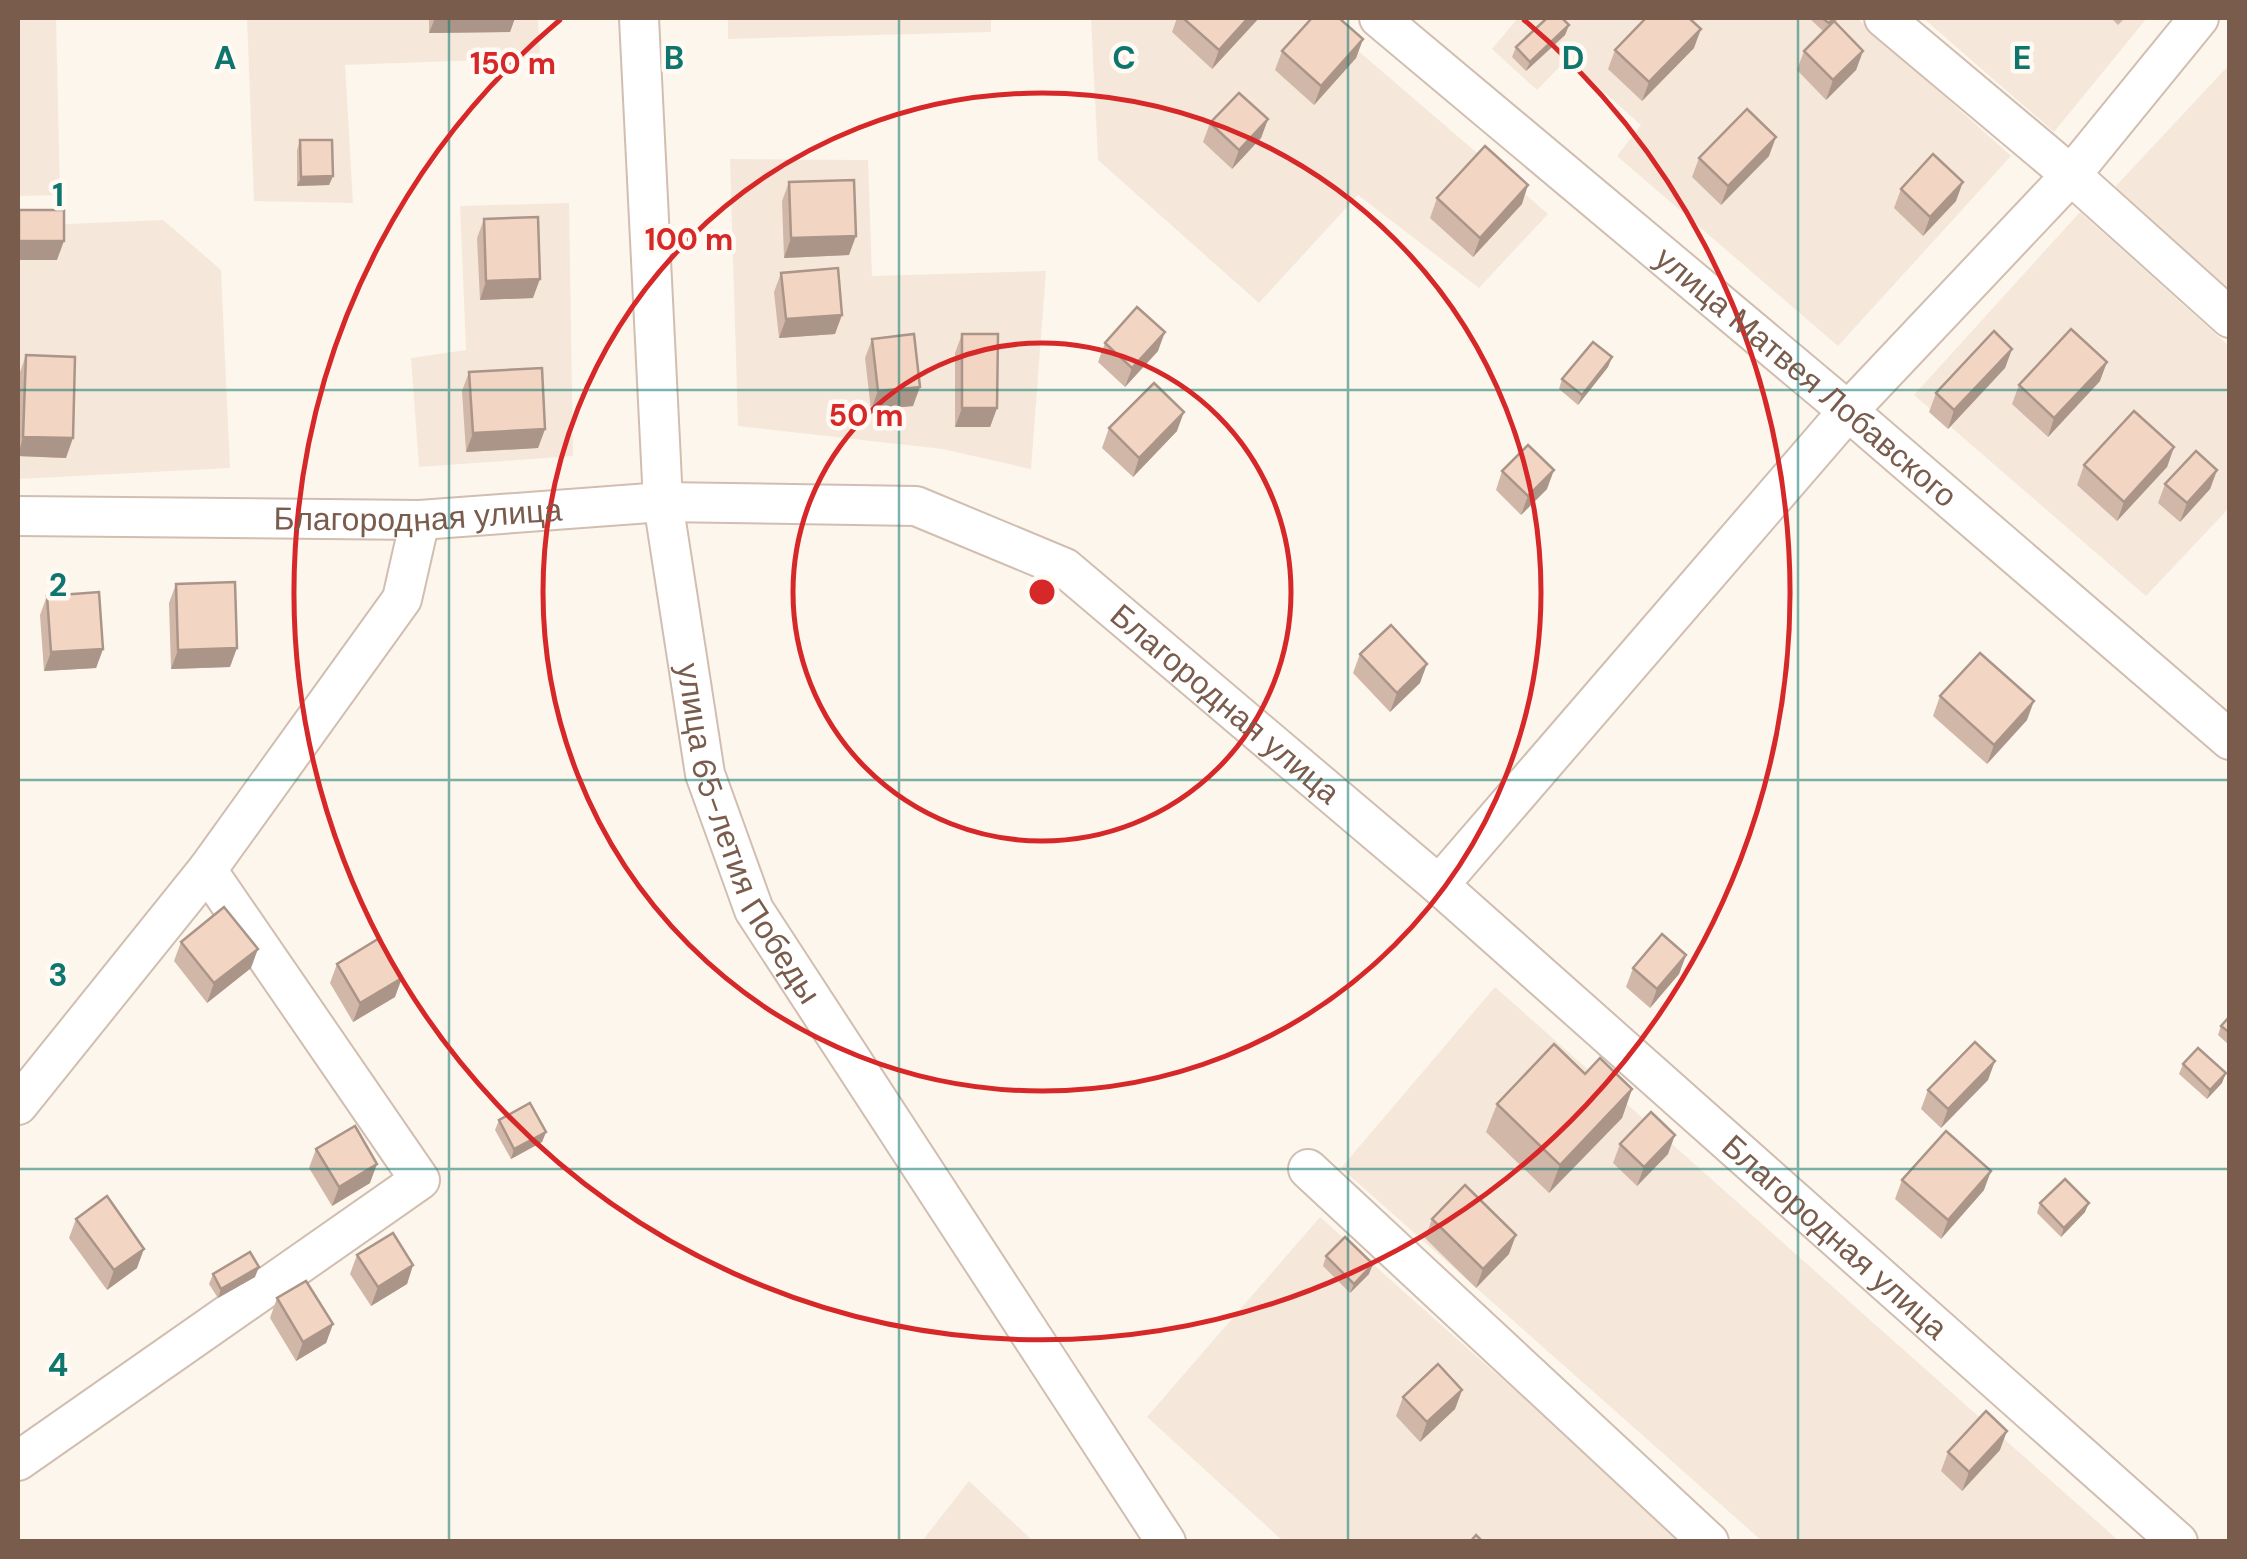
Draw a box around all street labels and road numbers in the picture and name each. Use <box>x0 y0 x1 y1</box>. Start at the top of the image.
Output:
street label: улица Матвея Лобавского <box>1646 237 1966 517</box>
street label: Благородная улица <box>273 489 564 541</box>
street label: Благородная улица <box>1101 594 1349 813</box>
street label: улица 65-летия Победы <box>667 660 830 1012</box>
street label: Благородная улица <box>1713 1125 1957 1349</box>

